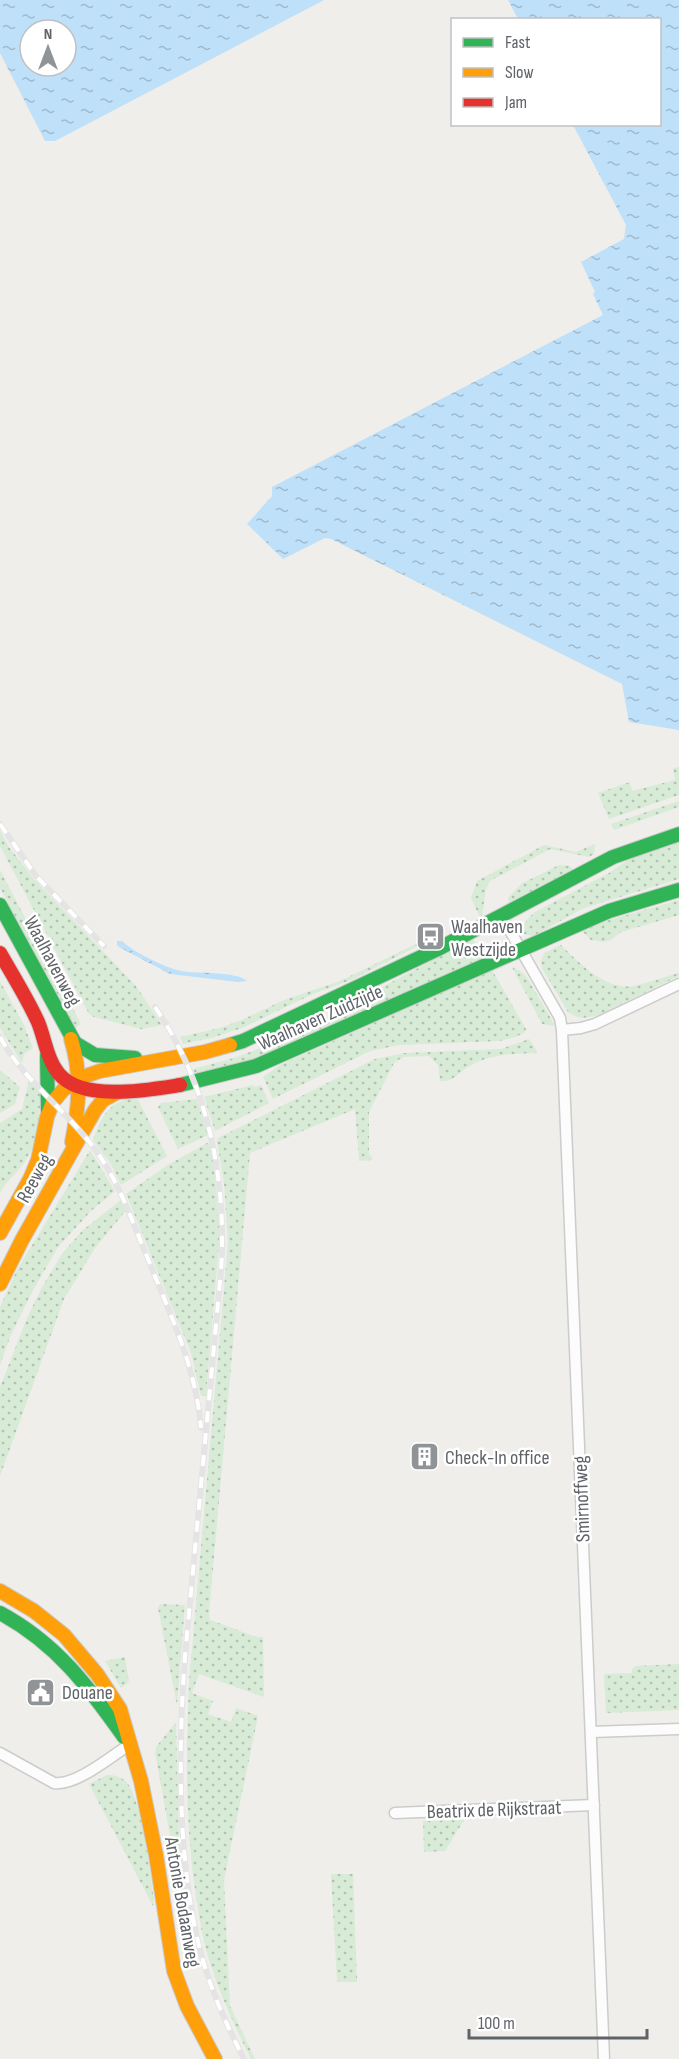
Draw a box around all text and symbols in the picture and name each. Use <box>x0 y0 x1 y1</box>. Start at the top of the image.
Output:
north arrow <box>18 18 78 78</box>
legend <box>451 18 661 126</box>
text: N <box>44 25 52 44</box>
text: Fast <box>505 32 531 53</box>
text: Slow <box>505 62 534 83</box>
text: Jam <box>504 92 527 113</box>
street label: Waalhavenweg <box>18 912 86 1011</box>
place label: Waalhaven Westzijde <box>451 915 523 962</box>
bus stop icon: Waalhaven Westzijde <box>414 921 446 953</box>
street label: Waalhaven Zuidzijde <box>254 980 387 1056</box>
street label: Reeweg <box>12 1150 58 1207</box>
building icon: Check-In office <box>408 1441 440 1473</box>
place label: Check-In office <box>445 1446 549 1470</box>
street label: Smirnoffweg <box>569 1455 595 1543</box>
public building icon: Douane <box>25 1676 57 1708</box>
place label: Douane <box>62 1681 113 1705</box>
street label: Beatrix de Rijkstraat <box>426 1796 562 1824</box>
street label: Antonie Bodaanweg <box>159 1834 205 1969</box>
scale bar <box>469 2002 648 2040</box>
text: 100 m <box>478 2013 515 2034</box>

